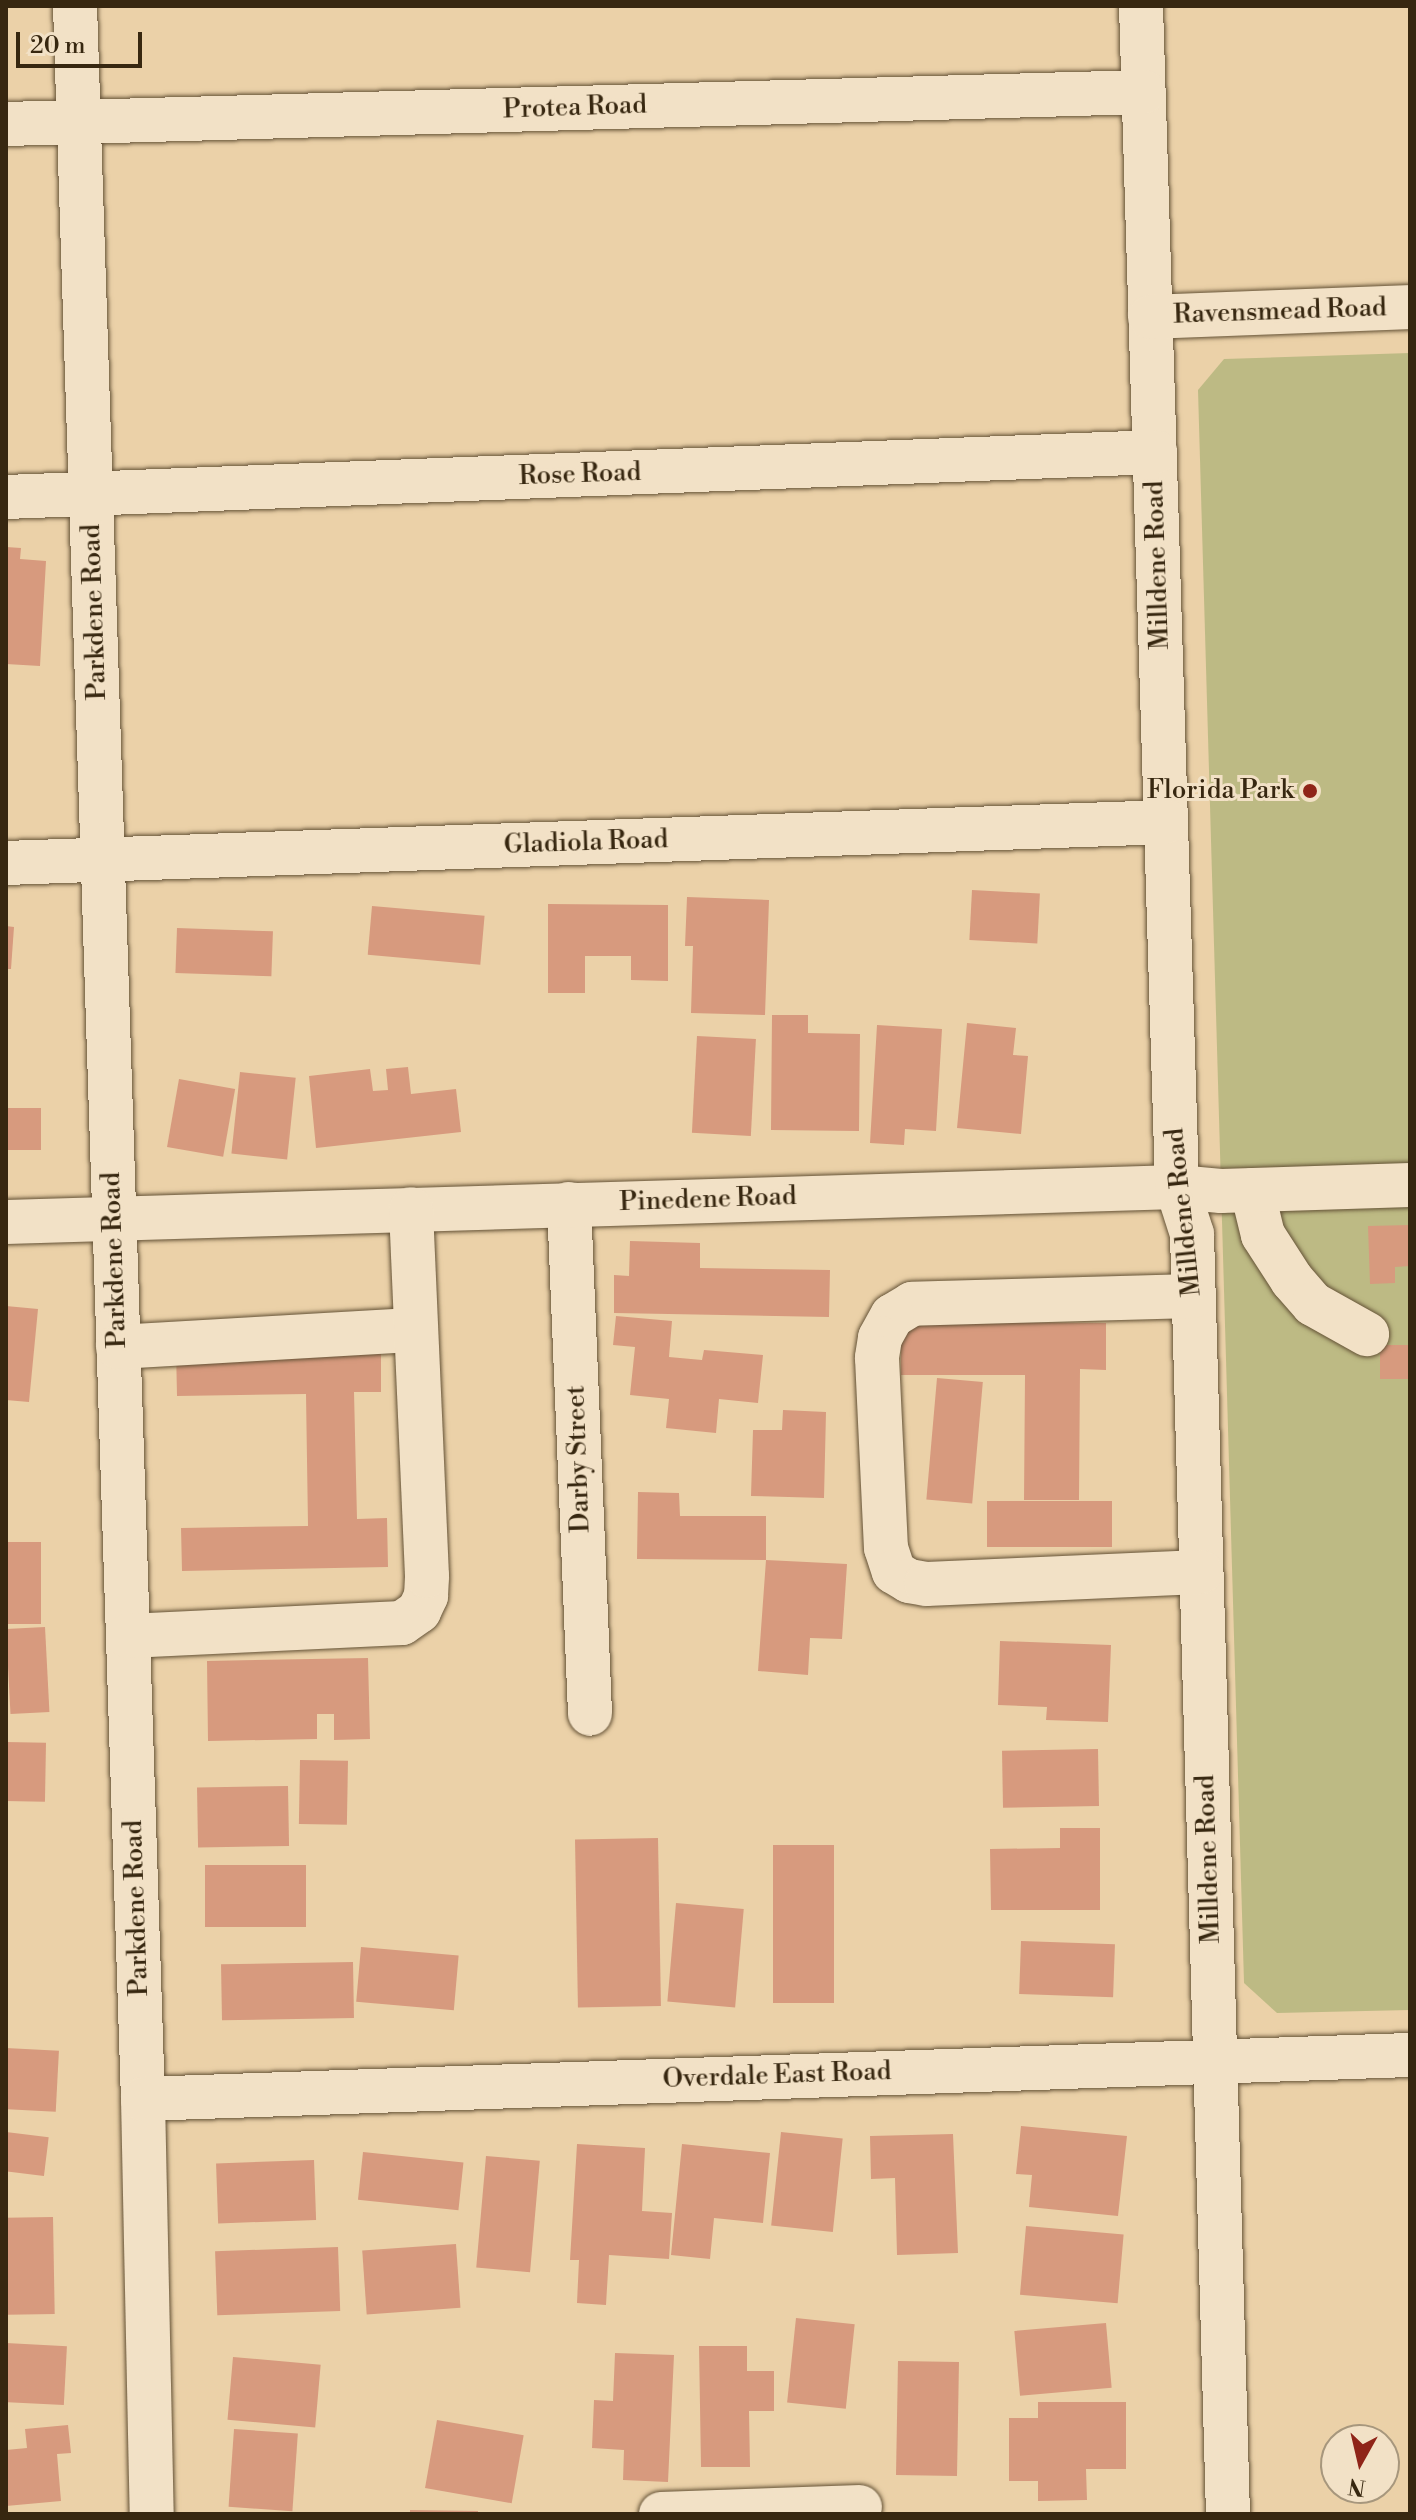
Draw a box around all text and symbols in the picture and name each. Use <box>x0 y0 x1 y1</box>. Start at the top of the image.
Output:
scale bar <box>20 16 146 66</box>
text: 20 m <box>30 31 86 61</box>
street label: Protea Road <box>502 90 648 126</box>
street label: Ravensmead Road <box>1173 293 1387 331</box>
street label: Rose Road <box>518 457 642 493</box>
street label: Milldene Road <box>1139 480 1177 650</box>
street label: Parkdene Road <box>76 523 114 701</box>
place label: Florida Park <box>1147 775 1294 807</box>
marker: Florida Park <box>1301 782 1319 800</box>
street label: Gladiola Road <box>503 825 669 861</box>
street label: Milldene Road <box>1160 1126 1208 1298</box>
street label: Parkdene Road <box>96 1171 134 1349</box>
street label: Pinedene Road <box>619 1181 797 1219</box>
street label: Darby Street <box>561 1385 597 1533</box>
street label: Milldene Road <box>1190 1774 1228 1944</box>
street label: Parkdene Road <box>118 1819 156 1997</box>
street label: Overdale East Road <box>662 2056 892 2096</box>
north arrow <box>1320 2424 1400 2504</box>
text: N <box>1346 2472 1367 2501</box>

